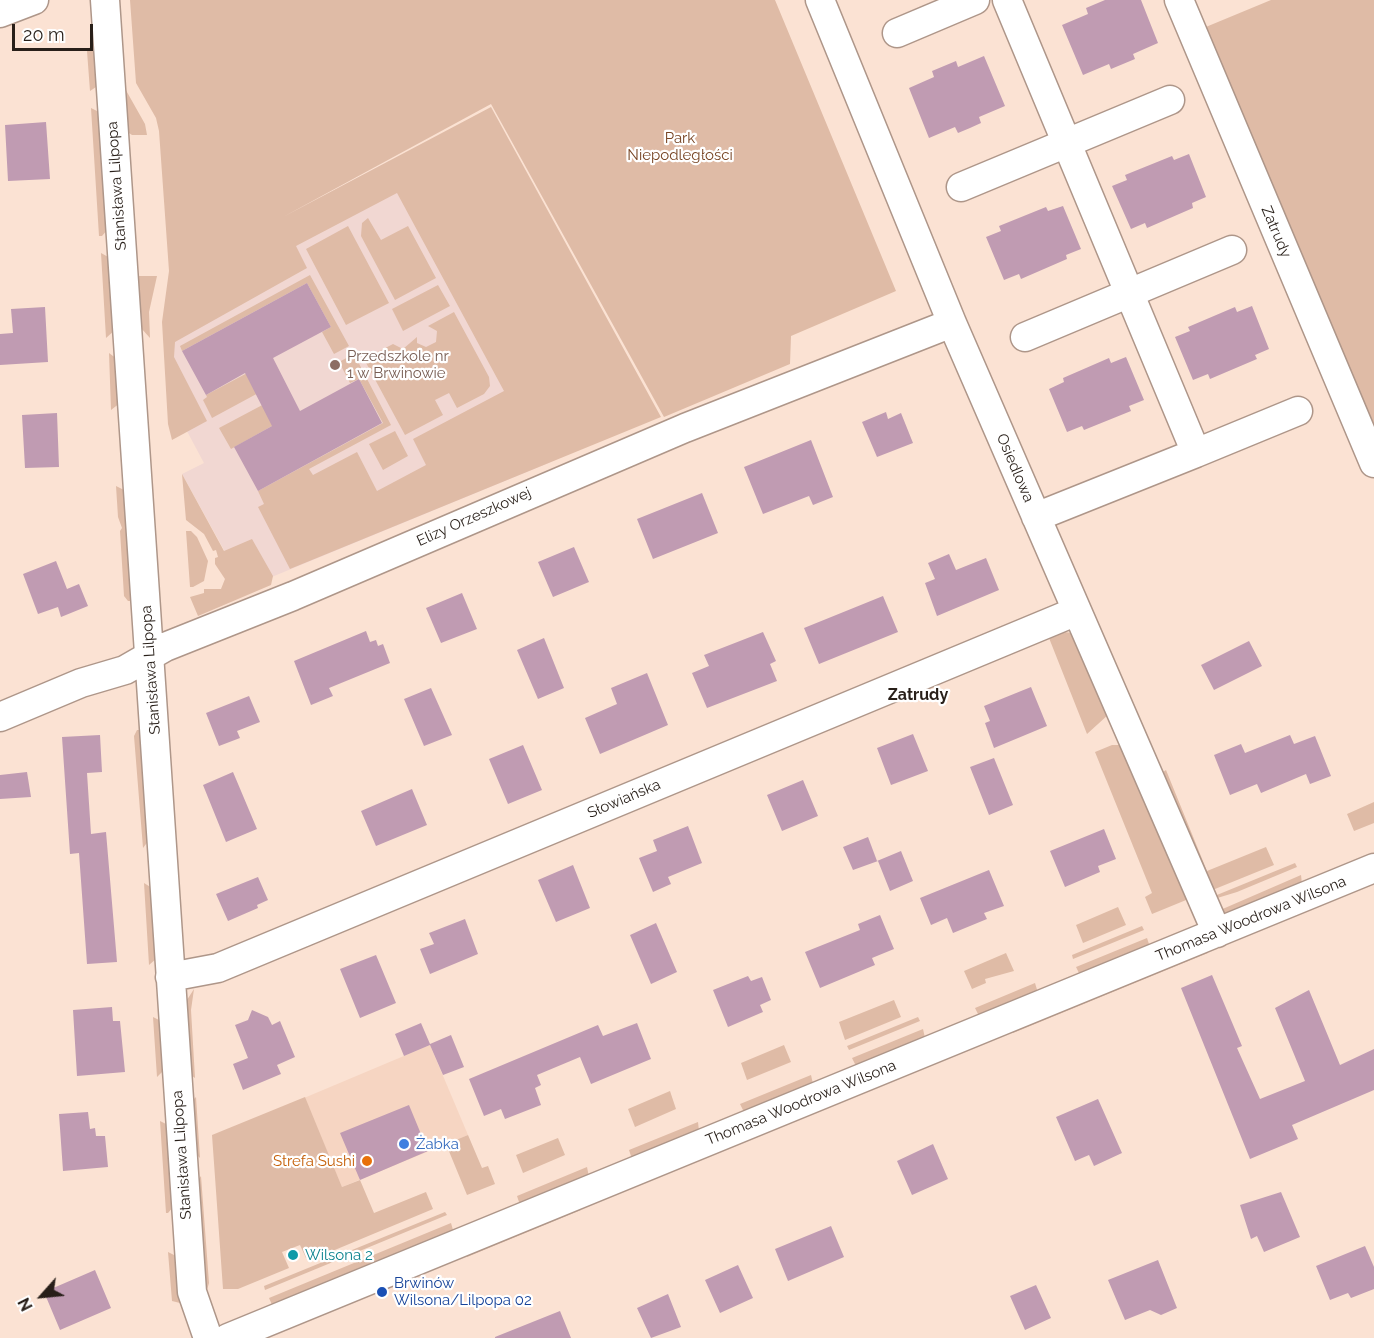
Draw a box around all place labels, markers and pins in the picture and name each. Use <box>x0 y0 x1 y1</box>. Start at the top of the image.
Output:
place label: Przedszkole nr 1 w Brwinowie <box>347 347 449 382</box>
marker: Przedszkole nr 1 w Brwinowie <box>328 358 342 372</box>
place label: Żabka <box>416 1135 459 1153</box>
marker: Żabka <box>397 1137 411 1151</box>
place label: Strefa Sushi <box>273 1152 355 1170</box>
marker: Strefa Sushi <box>360 1154 374 1168</box>
place label: Wilsona 2 <box>305 1246 373 1264</box>
marker: Wilsona 2 <box>286 1248 300 1262</box>
place label: Brwinów Wilsona/Lilpopa 02 <box>394 1274 532 1309</box>
marker: Brwinów Wilsona/Lilpopa 02 <box>375 1285 389 1299</box>

